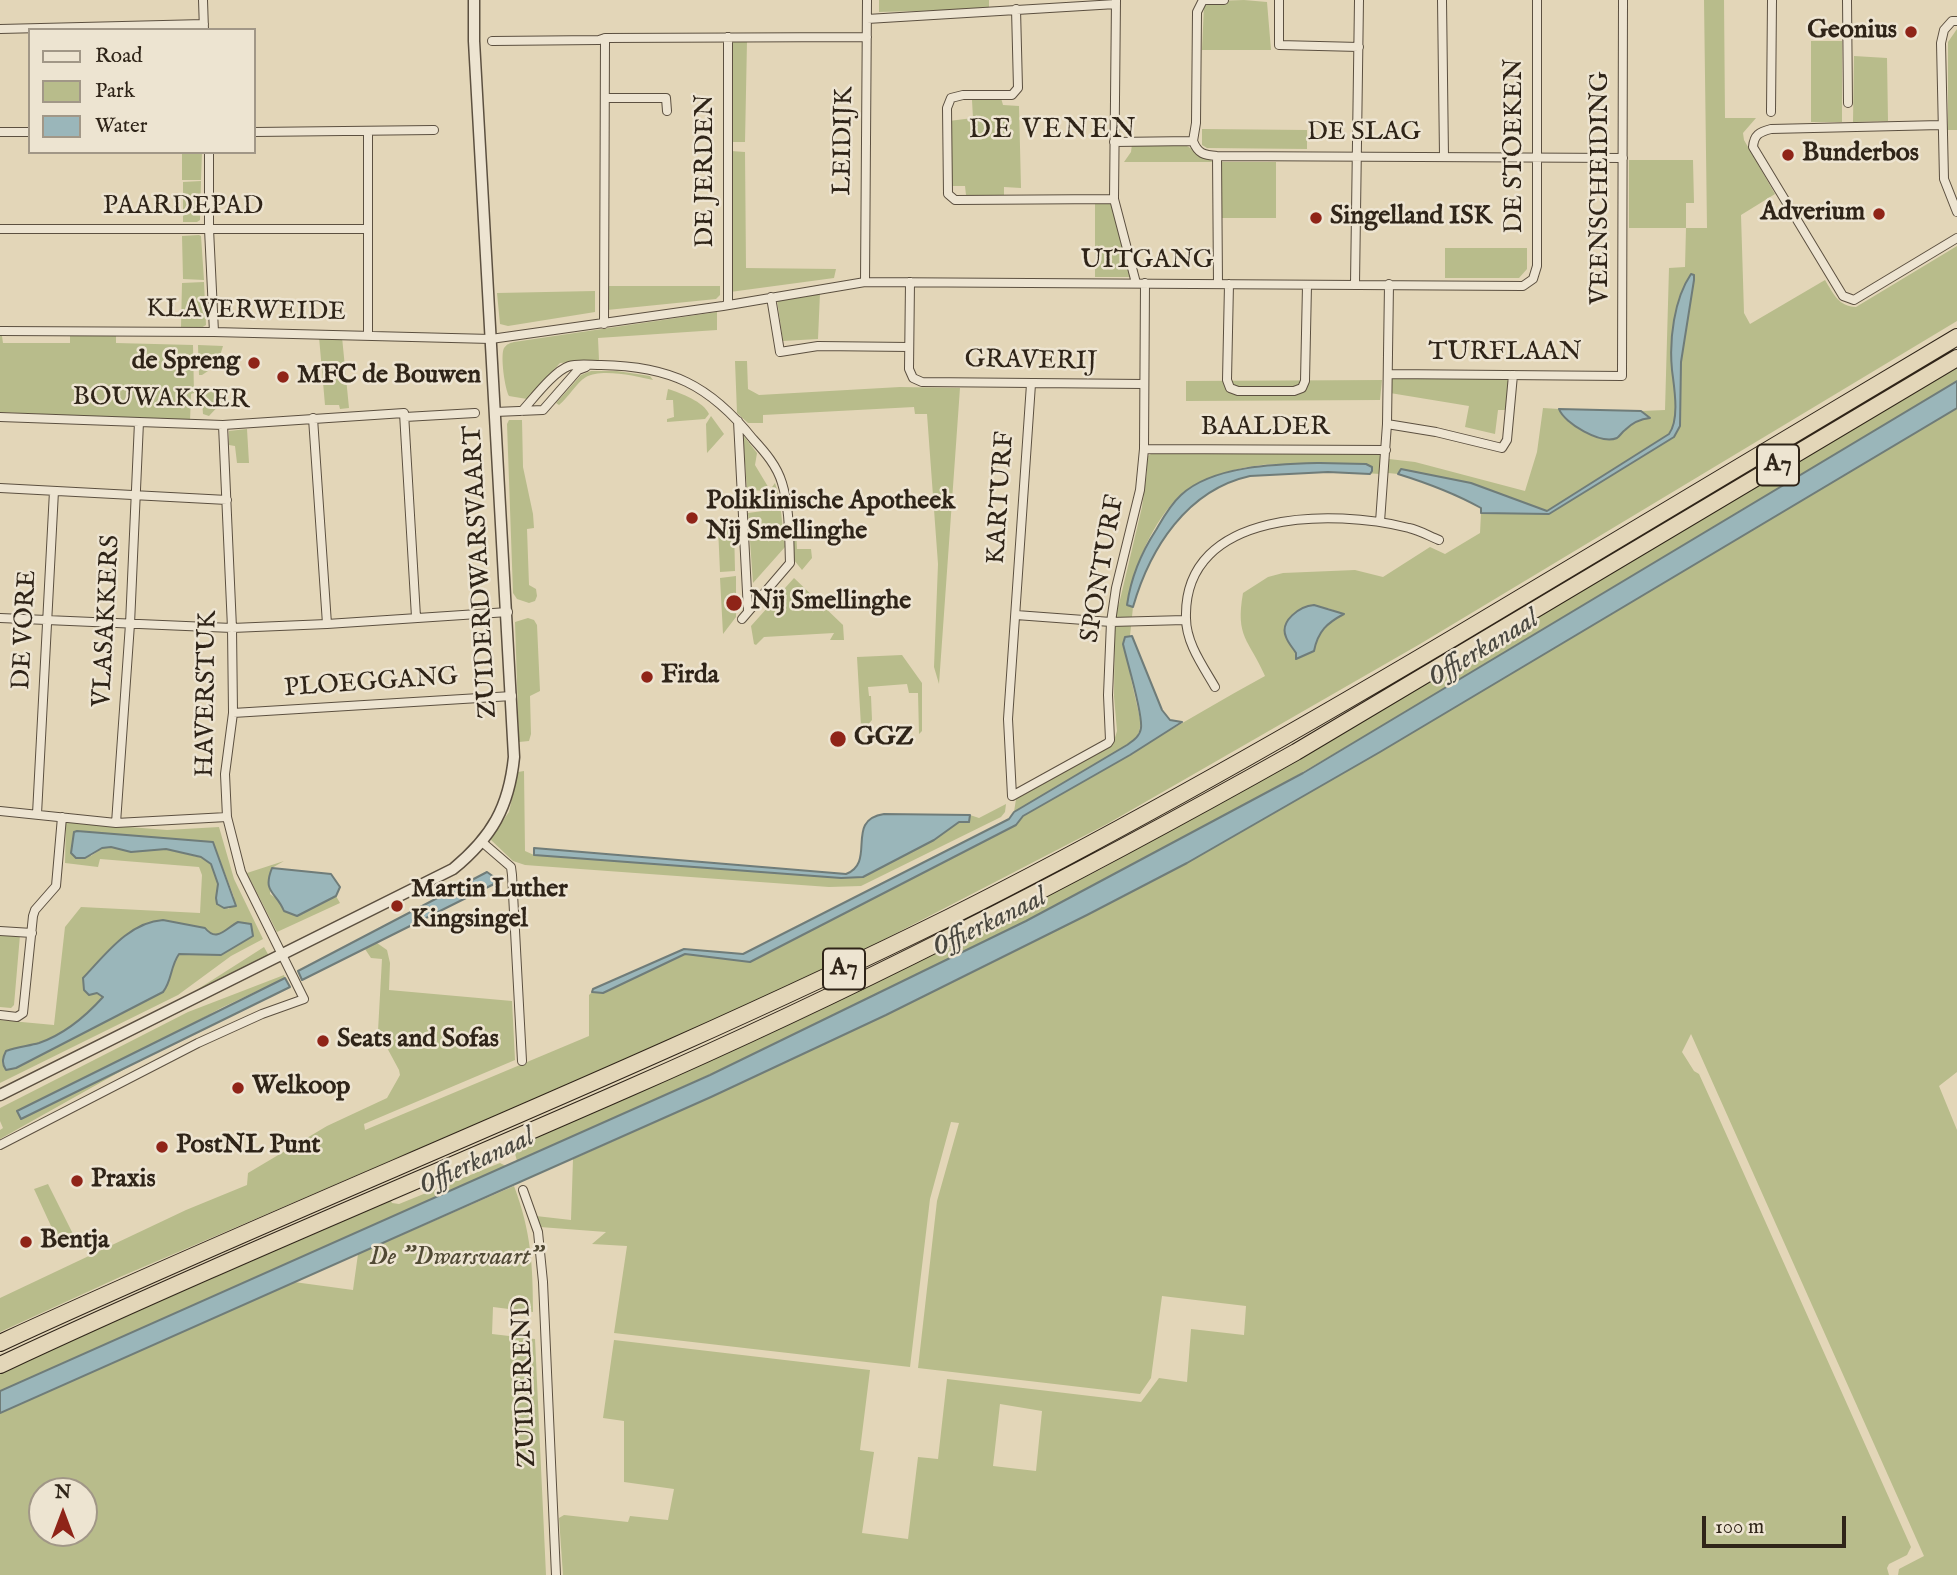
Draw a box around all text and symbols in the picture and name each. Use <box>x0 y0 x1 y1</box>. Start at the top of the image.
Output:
place label: Geonius <box>1807 16 1897 48</box>
marker: Geonius <box>1903 24 1919 40</box>
legend <box>28 28 256 154</box>
text: Road <box>95 43 142 70</box>
street label: DE STOEKEN <box>1500 58 1532 234</box>
street label: VEENSCHEIDING <box>1586 71 1618 305</box>
text: Park <box>95 78 135 105</box>
street label: LEIDIJK <box>828 86 862 196</box>
street label: DE JERDEN <box>691 94 723 248</box>
text: Water <box>95 113 147 140</box>
district label: DE VENEN <box>969 114 1137 148</box>
street label: DE SLAG <box>1307 118 1421 150</box>
place label: Bunderbos <box>1802 139 1919 171</box>
marker: Bunderbos <box>1780 147 1796 163</box>
street label: PAARDEPAD <box>103 192 263 224</box>
place label: Adverium <box>1760 198 1865 230</box>
place label: Singelland ISK <box>1330 202 1492 234</box>
marker: Adverium <box>1871 206 1887 222</box>
marker: Singelland ISK <box>1308 210 1324 226</box>
street label: UITGANG <box>1080 246 1214 278</box>
street label: KLAVERWEIDE <box>146 295 346 329</box>
street label: TURFLAAN <box>1428 338 1582 370</box>
street label: GRAVERIJ <box>964 345 1098 379</box>
place label: de Spreng <box>132 347 240 379</box>
marker: de Spreng <box>246 355 262 371</box>
place label: MFC de Bouwen <box>297 361 481 393</box>
marker: MFC de Bouwen <box>275 369 291 385</box>
street label: BOUWAKKER <box>72 383 250 417</box>
street label: BAALDER <box>1200 413 1330 445</box>
street label: ZUIDERDWARSVAART <box>459 425 505 719</box>
street label: KARTURF <box>982 431 1022 565</box>
road number: A7 <box>1757 444 1799 486</box>
place label: Poliklinische Apotheek Nij Smellinghe <box>706 487 955 548</box>
street label: SPONTURF <box>1076 493 1132 645</box>
marker: Poliklinische Apotheek Nij Smellinghe <box>684 510 700 526</box>
street label: VLASAKKERS <box>88 534 128 708</box>
street label: DE VORE <box>7 569 45 691</box>
place label: Nij Smellinghe <box>750 587 911 619</box>
marker: Nij Smellinghe <box>724 593 744 613</box>
water label: Offierkanaal <box>1422 604 1546 696</box>
street label: HAVERSTUK <box>191 610 225 778</box>
place label: Firda <box>661 661 719 693</box>
street label: PLOEGGANG <box>283 662 459 706</box>
marker: Firda <box>639 669 655 685</box>
place label: GGZ <box>854 723 913 755</box>
marker: GGZ <box>828 729 848 749</box>
place label: Martin Luther Kingsingel <box>411 875 568 936</box>
water label: Offierkanaal <box>927 882 1053 966</box>
marker: Martin Luther Kingsingel <box>389 898 405 914</box>
road number: A7 <box>823 948 865 989</box>
place label: Seats and Sofas <box>337 1025 499 1057</box>
marker: Seats and Sofas <box>315 1033 331 1049</box>
place label: Welkoop <box>252 1072 350 1104</box>
marker: Welkoop <box>230 1080 246 1096</box>
water label: Offierkanaal <box>414 1122 540 1204</box>
place label: PostNL Punt <box>176 1131 320 1163</box>
marker: PostNL Punt <box>154 1139 170 1155</box>
place label: Praxis <box>91 1165 156 1197</box>
marker: Praxis <box>69 1173 85 1189</box>
place label: Bentja <box>40 1226 109 1258</box>
marker: Bentja <box>18 1234 34 1250</box>
park label: De "Dwarsvaart" <box>369 1243 543 1275</box>
street label: ZUIDEREND <box>507 1296 545 1468</box>
north arrow <box>28 1477 98 1547</box>
text: N <box>55 1481 71 1505</box>
scale bar <box>1705 1502 1848 1546</box>
text: 100 m <box>1715 1514 1764 1541</box>

